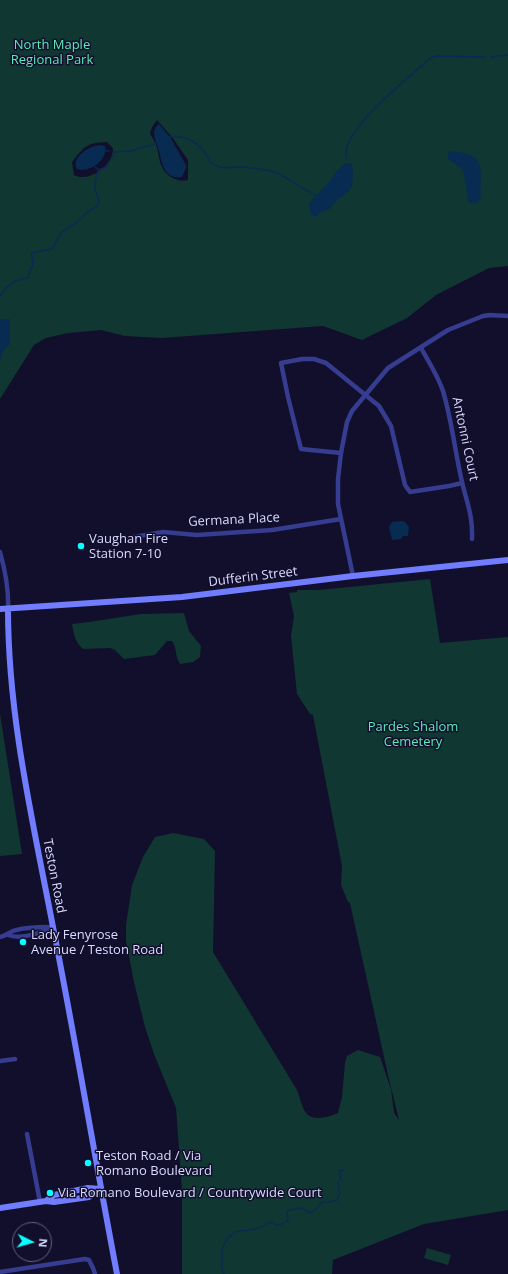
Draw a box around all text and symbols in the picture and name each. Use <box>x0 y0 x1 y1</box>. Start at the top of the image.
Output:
park label: North Maple Regional Park <box>11 37 93 68</box>
street label: Antonni Court <box>449 396 481 482</box>
street label: Germana Place <box>188 510 280 530</box>
place label: Vaughan Fire Station 7-10 <box>89 531 168 562</box>
marker: Vaughan Fire Station 7-10 <box>76 541 86 551</box>
street label: Dufferin Street <box>208 564 298 590</box>
park label: Pardes Shalom Cemetery <box>368 719 458 750</box>
street label: Teston Road <box>39 837 69 915</box>
place label: Lady Fenyrose Avenue / Teston Road <box>31 927 163 958</box>
marker: Lady Fenyrose Avenue / Teston Road <box>18 937 28 947</box>
place label: Teston Road / Via Romano Boulevard <box>96 1148 212 1179</box>
marker: Teston Road / Via Romano Boulevard <box>83 1158 93 1168</box>
place label: Via Romano Boulevard / Countrywide Court <box>58 1185 322 1201</box>
marker: Via Romano Boulevard / Countrywide Court <box>45 1188 55 1198</box>
north arrow <box>12 1222 52 1262</box>
text: N <box>36 1238 51 1248</box>

